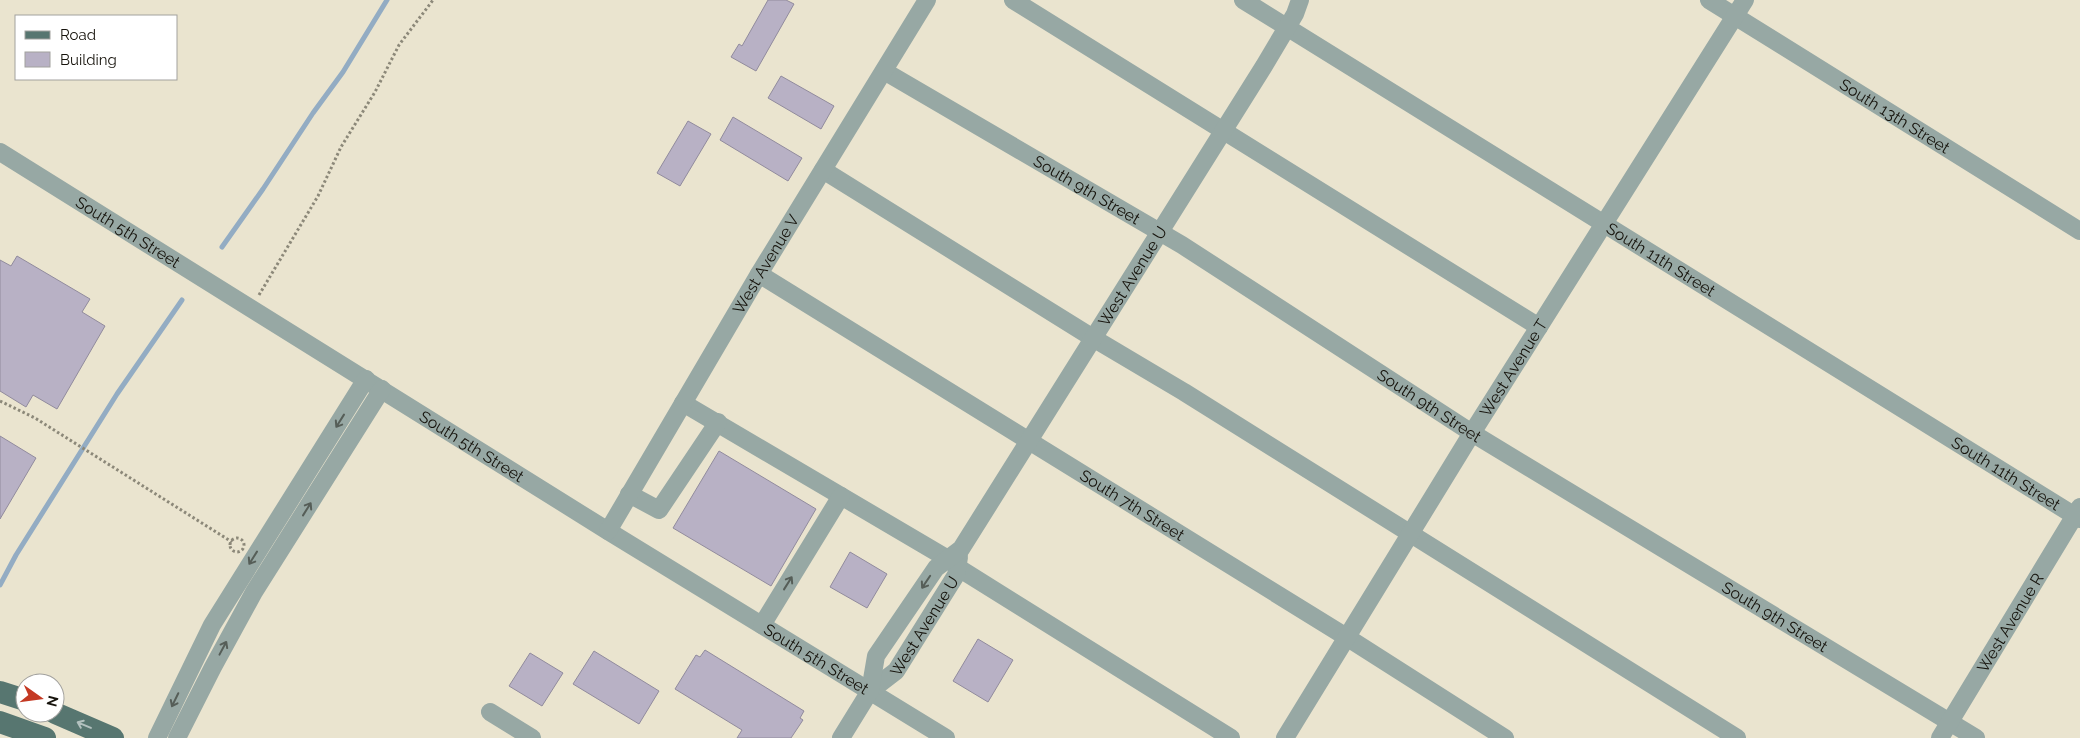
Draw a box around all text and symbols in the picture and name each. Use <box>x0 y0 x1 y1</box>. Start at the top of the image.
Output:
legend <box>15 15 178 80</box>
text: Road <box>60 26 96 44</box>
text: Building <box>60 51 117 69</box>
street label: South 13th Street <box>1836 74 1954 157</box>
street label: South 9th Street <box>1030 151 1144 228</box>
street label: South 5th Street <box>72 192 184 272</box>
street label: West Avenue V <box>728 211 803 317</box>
street label: South 11th Street <box>1603 218 1720 300</box>
street label: West Avenue U <box>1094 223 1171 329</box>
street label: West Avenue T <box>1475 315 1551 420</box>
street label: South 9th Street <box>1374 365 1485 446</box>
street label: South 5th Street <box>416 406 528 486</box>
one-way arrow <box>334 413 344 427</box>
street label: South 11th Street <box>1948 432 2065 514</box>
street label: South 7th Street <box>1077 465 1189 545</box>
one-way arrow <box>302 502 312 516</box>
one-way arrow <box>248 551 258 565</box>
street label: West Avenue R <box>1973 570 2047 676</box>
street label: West Avenue U <box>886 572 963 679</box>
one-way arrow <box>921 575 931 589</box>
one-way arrow <box>783 577 793 591</box>
street label: South 9th Street <box>1719 577 1832 656</box>
street label: South 5th Street <box>761 619 873 698</box>
one-way arrow <box>218 640 228 655</box>
north arrow <box>15 673 65 723</box>
one-way arrow <box>170 692 179 707</box>
text: N <box>44 694 62 708</box>
one-way arrow <box>77 720 92 730</box>

